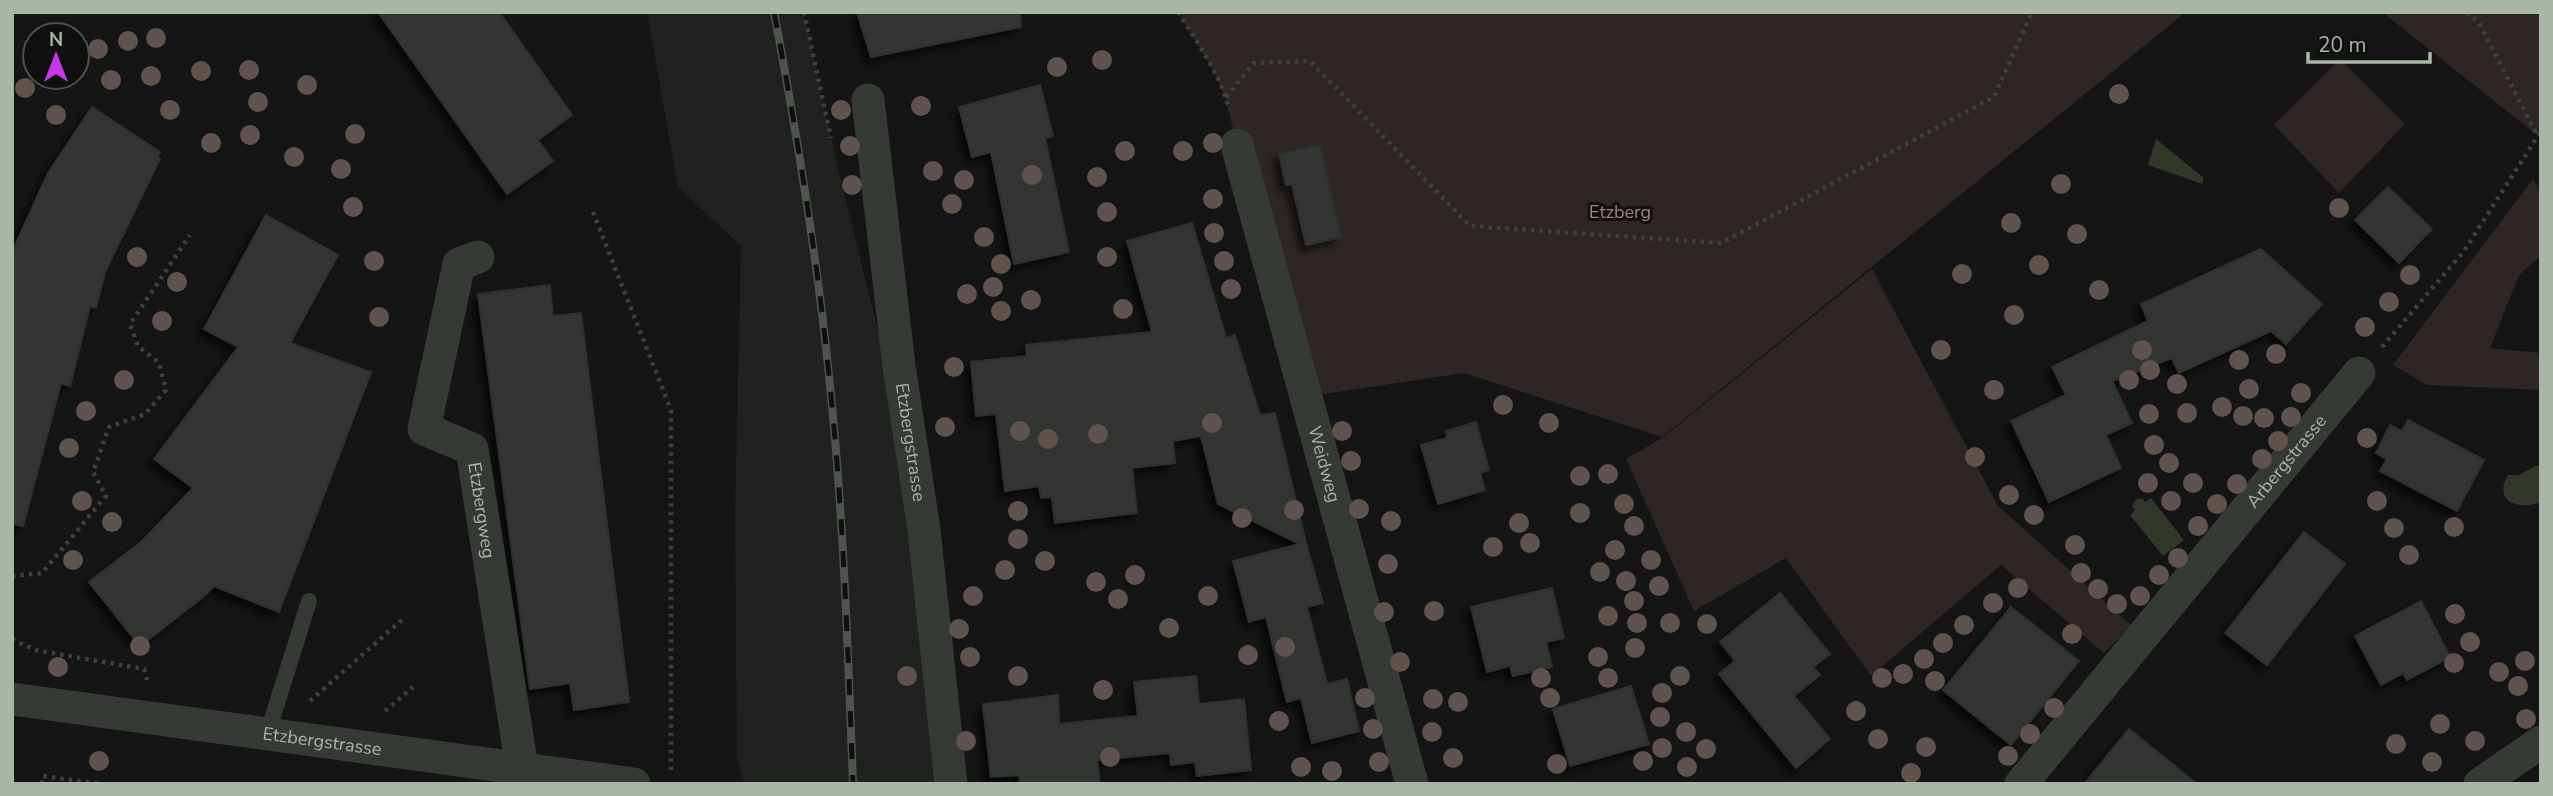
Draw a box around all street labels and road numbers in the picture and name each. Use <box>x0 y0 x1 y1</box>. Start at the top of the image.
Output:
street label: Etzbergstrasse <box>890 381 932 503</box>
street label: Arbergstrasse <box>2241 409 2332 513</box>
street label: Weidweg <box>1303 423 1346 505</box>
street label: Etzbergweg <box>462 460 501 560</box>
street label: Etzbergstrasse <box>261 721 383 761</box>

